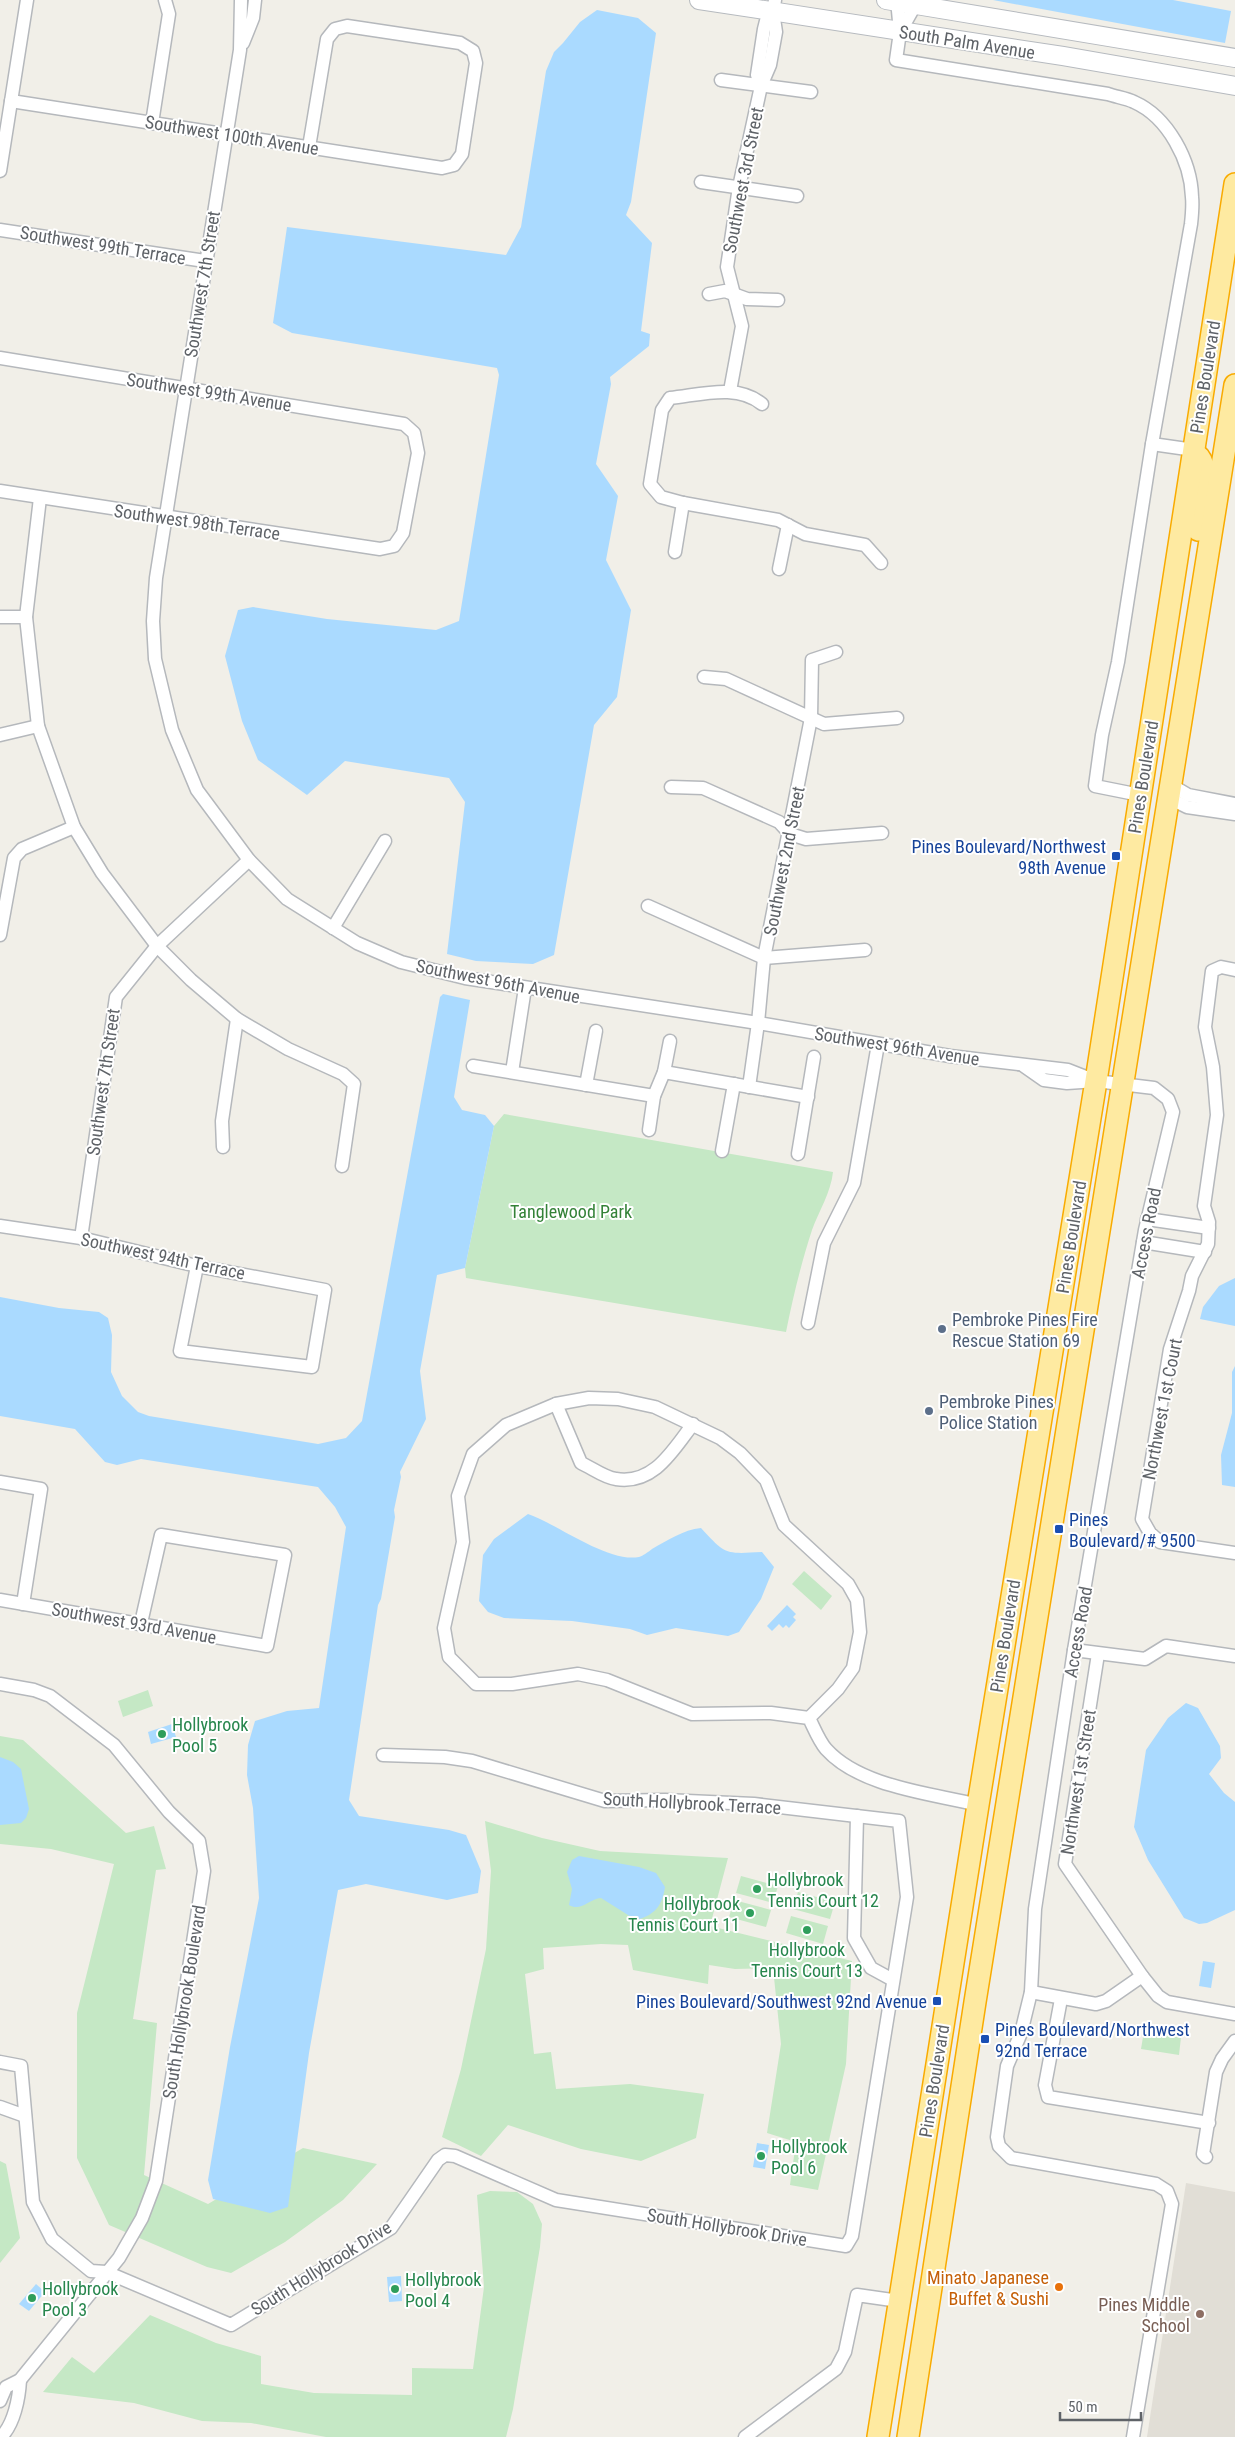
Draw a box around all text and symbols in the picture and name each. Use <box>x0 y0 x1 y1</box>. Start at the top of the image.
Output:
street label: South Palm Avenue <box>898 21 1036 63</box>
street label: Southwest 3rd Street <box>719 105 767 255</box>
street label: Southwest 100th Avenue <box>144 111 320 159</box>
street label: Southwest 7th Street <box>180 209 224 359</box>
street label: Southwest 99th Terrace <box>19 222 187 268</box>
street label: Pines Boulevard <box>1186 319 1224 435</box>
street label: Southwest 99th Avenue <box>125 369 293 415</box>
street label: Southwest 98th Terrace <box>113 500 281 544</box>
street label: Pines Boulevard <box>1124 719 1162 835</box>
street label: Southwest 2nd Street <box>759 785 809 937</box>
place label: Pines Boulevard/Northwest 98th Avenue <box>911 836 1106 878</box>
marker: Pines Boulevard/Northwest 98th Avenue <box>1110 850 1122 862</box>
street label: Southwest 96th Avenue <box>414 955 582 1007</box>
street label: Southwest 7th Street <box>82 1007 124 1157</box>
street label: Southwest 96th Avenue <box>813 1023 981 1069</box>
street label: Pines Boulevard <box>1052 1179 1090 1295</box>
street label: Access Road <box>1127 1186 1165 1280</box>
park label: Tanglewood Park <box>510 1201 632 1222</box>
street label: Southwest 94th Terrace <box>79 1228 247 1284</box>
place label: Pembroke Pines Fire Rescue Station 69 <box>952 1309 1098 1351</box>
marker: Pembroke Pines Fire Rescue Station 69 <box>936 1323 948 1335</box>
street label: Northwest 1st Court <box>1138 1336 1186 1482</box>
place label: Pembroke Pines Police Station <box>939 1391 1054 1433</box>
marker: Pembroke Pines Police Station <box>923 1405 935 1417</box>
place label: Pines Boulevard/# 9500 <box>1069 1509 1196 1551</box>
marker: Pines Boulevard/# 9500 <box>1053 1523 1065 1535</box>
street label: Pines Boulevard <box>986 1578 1024 1694</box>
street label: Access Road <box>1060 1585 1096 1679</box>
street label: Southwest 93rd Avenue <box>50 1598 218 1648</box>
street label: Northwest 1st Street <box>1056 1708 1100 1856</box>
place label: Hollybrook Pool 5 <box>172 1714 248 1756</box>
marker: Hollybrook Pool 5 <box>156 1728 168 1740</box>
street label: South Hollybrook Terrace <box>602 1788 782 1818</box>
place label: Hollybrook Tennis Court 12 <box>767 1869 879 1911</box>
marker: Hollybrook Tennis Court 12 <box>751 1883 763 1895</box>
place label: Hollybrook Tennis Court 11 <box>628 1893 740 1935</box>
street label: South Hollybrook Boulevard <box>158 1903 210 2101</box>
marker: Hollybrook Tennis Court 11 <box>744 1907 756 1919</box>
marker: Hollybrook Tennis Court 13 <box>801 1924 813 1936</box>
place label: Hollybrook Tennis Court 13 <box>751 1939 863 1981</box>
place label: Pines Boulevard/Southwest 92nd Avenue <box>636 1991 927 2012</box>
marker: Pines Boulevard/Southwest 92nd Avenue <box>931 1995 943 2007</box>
place label: Pines Boulevard/Northwest 92nd Terrace <box>995 2019 1190 2061</box>
street label: Pines Boulevard <box>915 2023 953 2139</box>
marker: Pines Boulevard/Northwest 92nd Terrace <box>979 2033 991 2045</box>
place label: Hollybrook Pool 6 <box>771 2136 847 2178</box>
marker: Hollybrook Pool 6 <box>755 2150 767 2162</box>
street label: South Hollybrook Drive <box>646 2204 808 2250</box>
street label: South Hollybrook Drive <box>247 2216 395 2320</box>
place label: Minato Japanese Buffet & Sushi <box>927 2267 1049 2309</box>
place label: Hollybrook Pool 4 <box>405 2269 481 2311</box>
place label: Hollybrook Pool 3 <box>42 2278 118 2320</box>
marker: Minato Japanese Buffet & Sushi <box>1053 2281 1065 2293</box>
marker: Hollybrook Pool 4 <box>389 2283 401 2295</box>
marker: Hollybrook Pool 3 <box>26 2292 38 2304</box>
place label: Pines Middle School <box>1098 2294 1190 2336</box>
marker: Pines Middle School <box>1194 2308 1206 2320</box>
scale bar <box>1060 2390 1141 2422</box>
text: 50 m <box>1068 2398 1098 2416</box>

